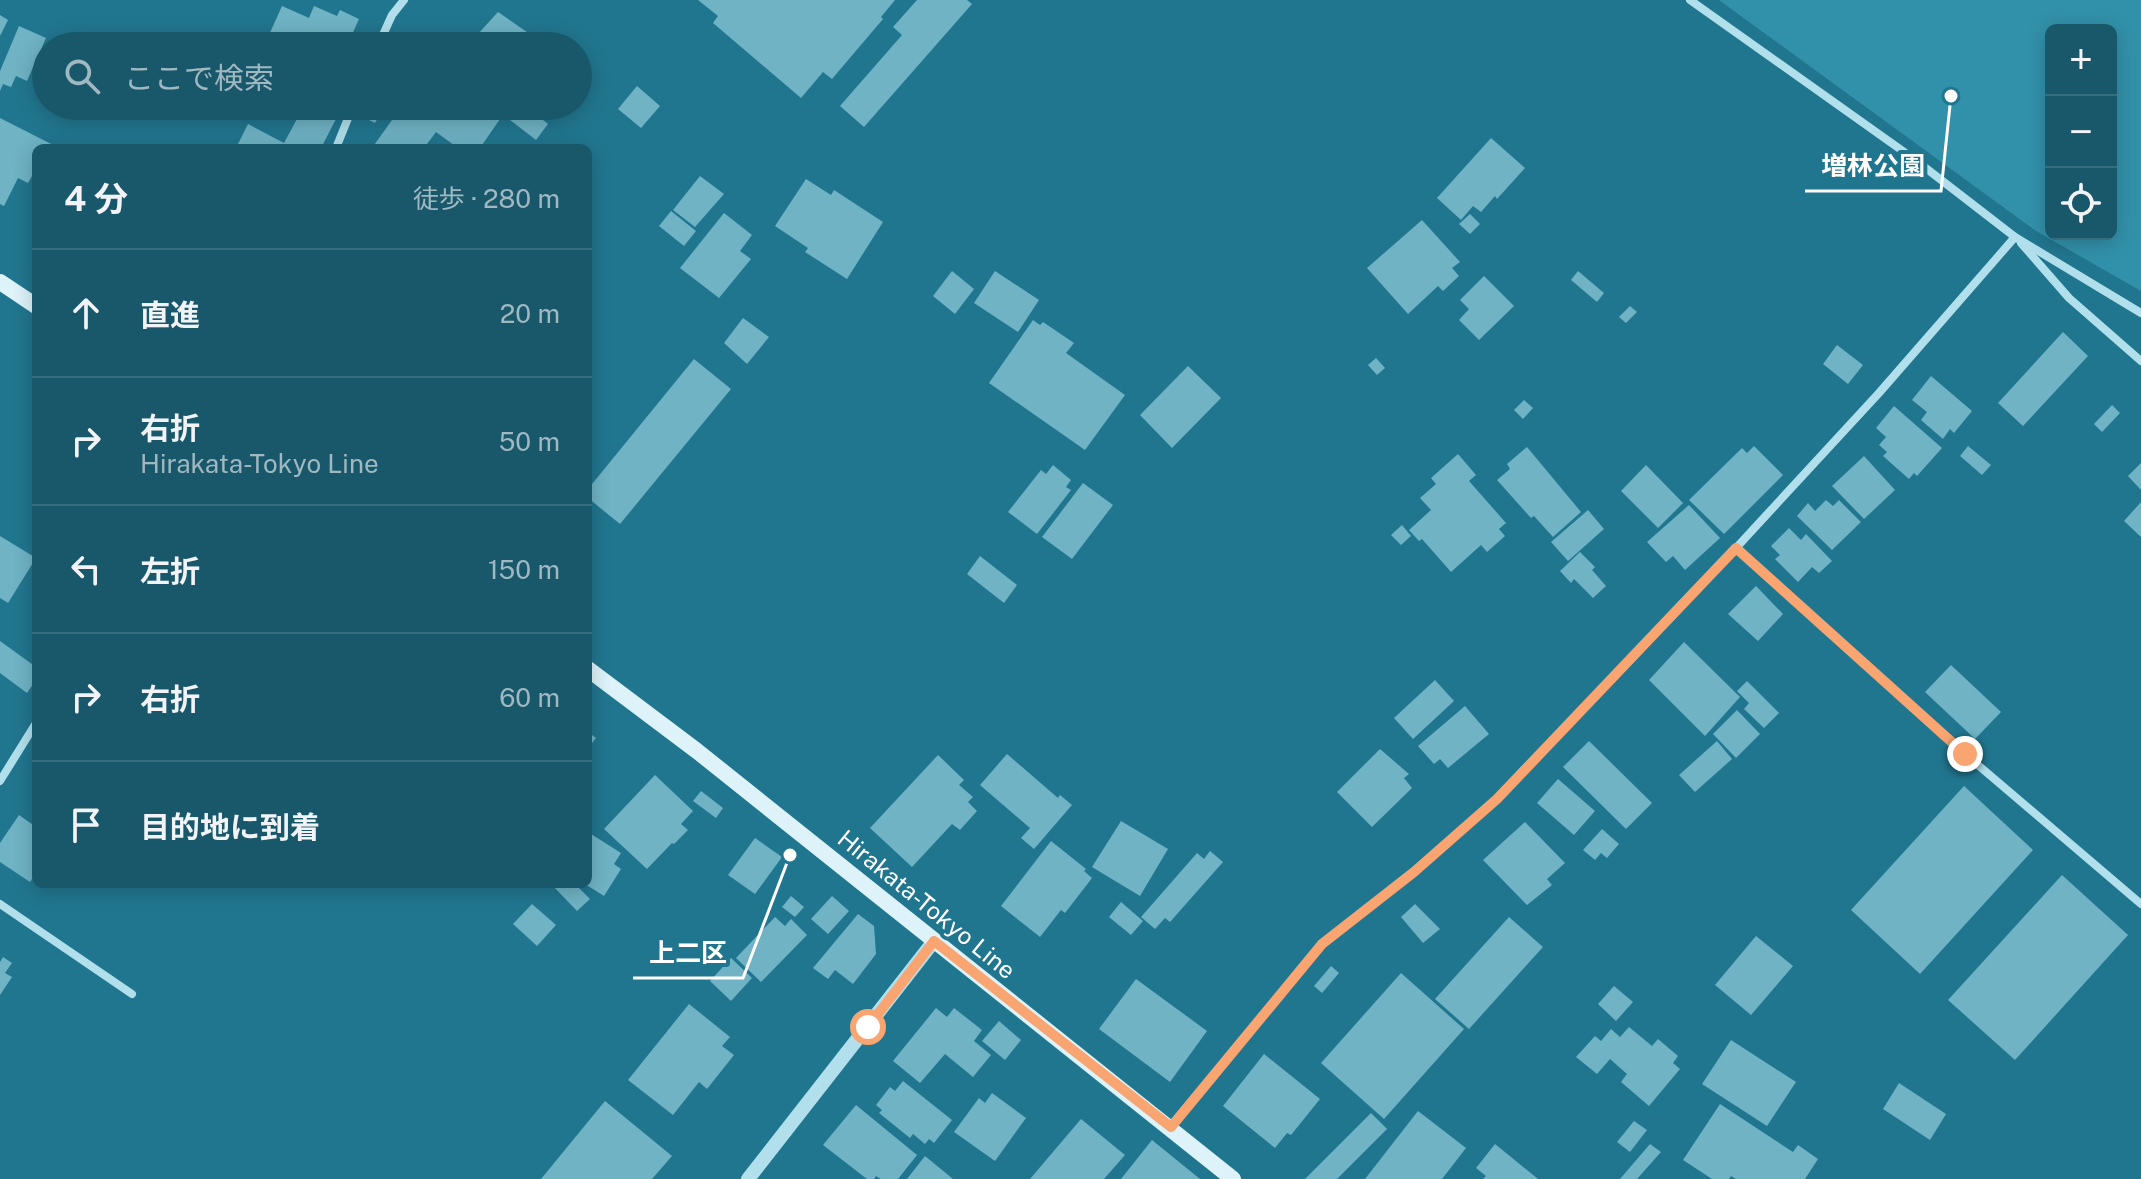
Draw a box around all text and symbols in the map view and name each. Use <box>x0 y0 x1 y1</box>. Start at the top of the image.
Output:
map controls <box>2045 24 2117 240</box>
button: + <box>2045 24 2117 96</box>
search box <box>32 32 592 120</box>
icon: search <box>60 54 104 98</box>
text: ここで検索 <box>124 60 274 96</box>
button: − <box>2045 96 2117 168</box>
callout: 増林公園 <box>1805 141 1941 191</box>
text: 増林公園 <box>1821 150 1925 181</box>
button: locate <box>2045 168 2117 240</box>
text: 4 分 <box>64 179 128 219</box>
text: 徒歩 · 280 m <box>413 183 560 214</box>
icon: ahead <box>64 291 108 335</box>
text: 直進 <box>140 297 200 333</box>
text: 20 m <box>500 298 560 329</box>
text: 右折 <box>140 410 200 446</box>
icon: right <box>64 419 108 463</box>
text: 50 m <box>499 426 560 457</box>
text: Hirakata-Tokyo Line <box>140 448 379 479</box>
icon: left <box>64 547 108 591</box>
text: 左折 <box>140 553 200 589</box>
text: 150 m <box>488 554 560 585</box>
icon: right <box>64 675 108 719</box>
text: 右折 <box>140 681 200 717</box>
text: 60 m <box>499 682 560 713</box>
route end <box>1947 736 1983 772</box>
icon: arrive <box>64 803 108 847</box>
text: 目的地に到着 <box>140 809 320 845</box>
street label: Hirakata-Tokyo Line <box>833 824 1021 984</box>
callout: 上二区 <box>633 928 743 978</box>
text: 上二区 <box>649 937 727 968</box>
route start <box>850 1009 886 1045</box>

